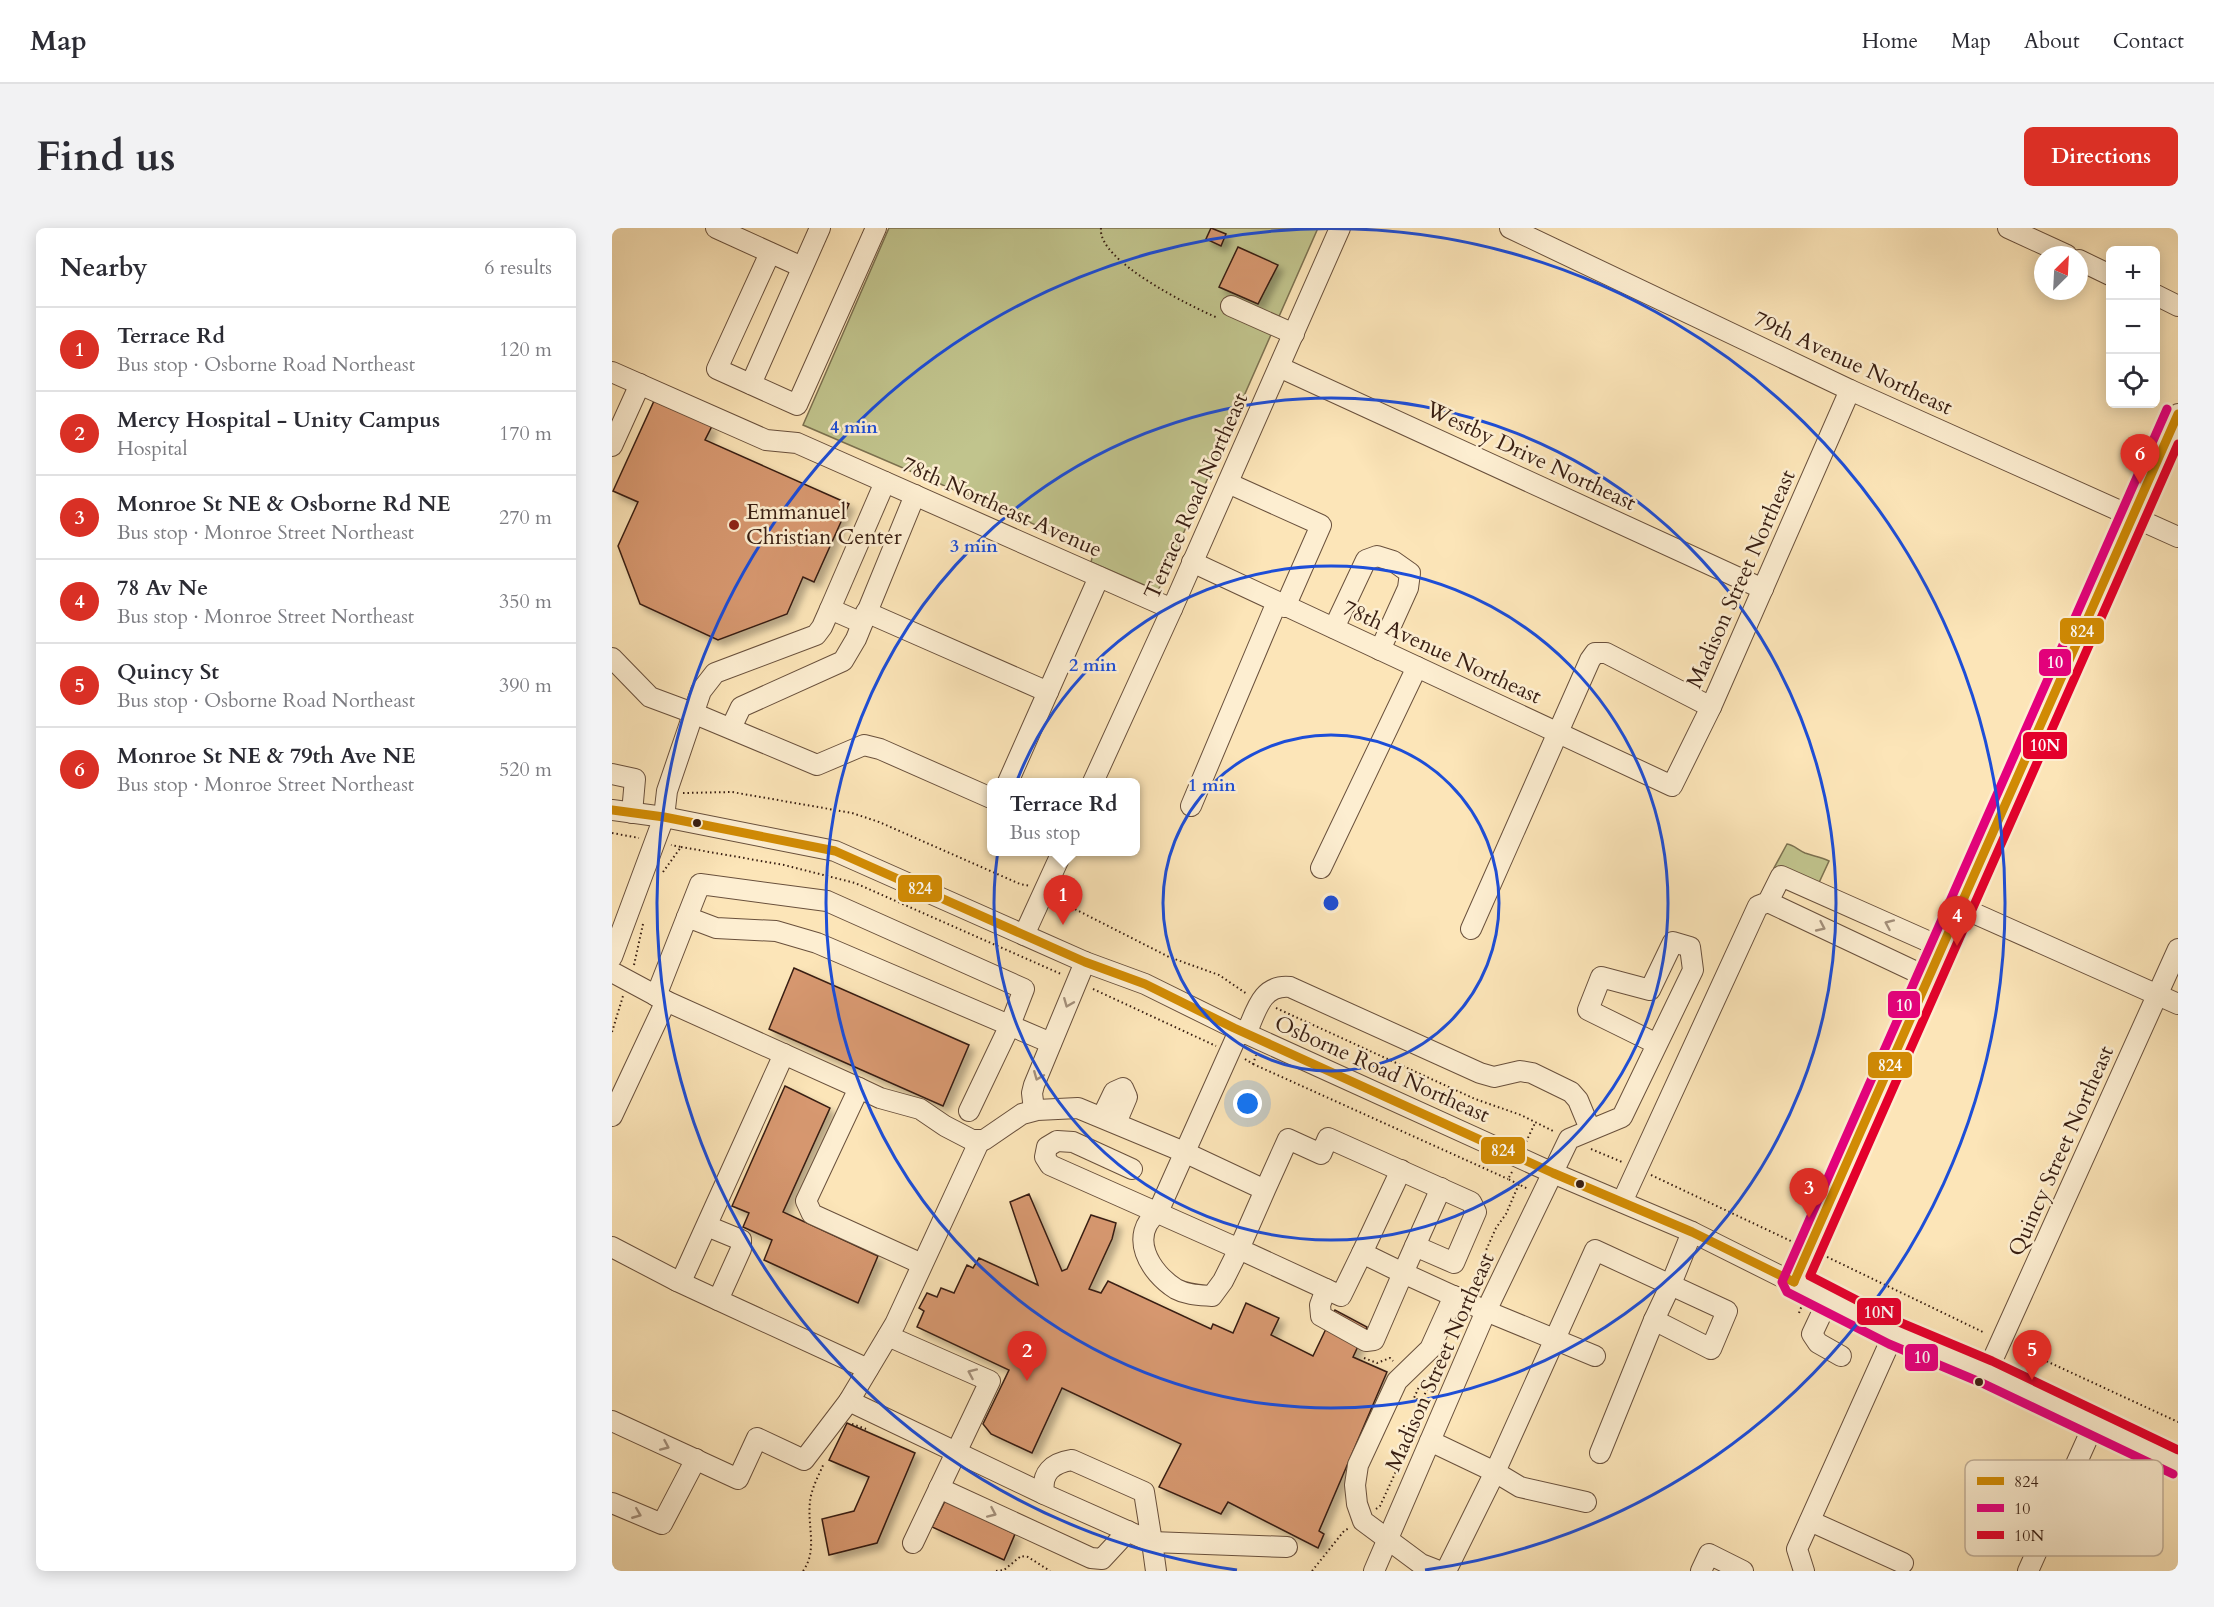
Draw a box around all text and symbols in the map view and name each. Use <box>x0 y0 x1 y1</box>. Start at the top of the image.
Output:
text: Map <box>30 22 87 60</box>
text: Home <box>1862 27 1918 56</box>
text: Map <box>1951 27 1991 56</box>
text: About <box>2024 27 2080 56</box>
text: Contact <box>2113 27 2184 56</box>
button: Directions <box>2024 127 2178 186</box>
text: Find us <box>36 128 176 185</box>
north arrow <box>2034 246 2088 300</box>
map controls <box>2106 246 2160 408</box>
button: + <box>2106 246 2160 300</box>
text: Nearby <box>60 250 148 285</box>
text: 6 results <box>484 254 552 281</box>
button: − <box>2106 300 2160 354</box>
street label: 79th Avenue Northeast <box>1749 304 1957 422</box>
text: Terrace Rd <box>117 321 225 351</box>
text: 1 <box>74 336 85 363</box>
text: 120 m <box>499 336 552 363</box>
text: Bus stop · Osborne Road Northeast <box>117 351 415 378</box>
button: locate <box>2106 354 2160 408</box>
street label: Terrace Road Northeast <box>1137 388 1255 604</box>
street label: Westby Drive Northeast <box>1420 394 1641 518</box>
text: Mercy Hospital - Unity Campus <box>117 405 440 435</box>
text: 4 min <box>830 415 878 440</box>
text: 2 <box>74 420 85 447</box>
text: 170 m <box>499 420 552 447</box>
pin: 6 <box>2120 434 2159 484</box>
text: Hospital <box>117 435 188 462</box>
street label: 78th Northeast Avenue <box>897 449 1107 565</box>
street label: Madison Street Northeast <box>1679 465 1803 693</box>
text: Monroe St NE & Osborne Rd NE <box>117 489 451 519</box>
place label: Emmanuel Christian Center <box>746 497 903 552</box>
text: 3 <box>74 504 85 531</box>
text: 270 m <box>499 504 552 531</box>
marker: Emmanuel Christian Center <box>727 518 741 532</box>
text: Bus stop · Monroe Street Northeast <box>117 519 414 546</box>
text: 3 min <box>950 534 998 559</box>
text: 78 Av Ne <box>117 573 208 603</box>
text: 4 <box>74 588 85 615</box>
text: 350 m <box>499 588 552 615</box>
street label: 78th Avenue Northeast <box>1338 593 1546 711</box>
text: Bus stop · Monroe Street Northeast <box>117 603 414 630</box>
line badge: 824 <box>2059 617 2105 645</box>
text: 824 <box>2070 621 2094 643</box>
line badge: 10 <box>2038 648 2072 677</box>
text: 10 <box>2047 652 2063 674</box>
text: 2 min <box>1069 653 1117 678</box>
text: Quincy St <box>117 657 219 687</box>
text: 5 <box>74 672 85 699</box>
text: 390 m <box>499 672 552 699</box>
text: Bus stop · Osborne Road Northeast <box>117 687 415 714</box>
line badge: 10N <box>2022 731 2068 760</box>
text: 10N <box>2030 735 2060 757</box>
text: Monroe St NE & 79th Ave NE <box>117 741 416 771</box>
text: 6 <box>74 756 85 783</box>
text: 520 m <box>499 756 552 783</box>
text: Bus stop · Monroe Street Northeast <box>117 771 414 798</box>
text: 1 min <box>1188 773 1236 798</box>
popup <box>987 778 1140 856</box>
text: Terrace Rd <box>1009 789 1118 819</box>
unlabelled marker <box>691 817 703 829</box>
text: Bus stop <box>1009 819 1081 846</box>
line badge: 824 <box>897 874 943 903</box>
pin: 1 <box>1044 876 1082 925</box>
text: 824 <box>908 878 932 900</box>
centre of rings <box>1321 893 1341 913</box>
pin: 4 <box>1938 896 1976 946</box>
one-way arrow <box>1885 919 1896 931</box>
one-way arrow <box>1814 920 1825 932</box>
line badge: 10 <box>1887 990 1921 1019</box>
text: 10 <box>1896 995 1912 1017</box>
one-way arrow <box>1063 996 1075 1007</box>
street label: Osborne Road Northeast <box>1270 1008 1494 1130</box>
street label: Quincy Street Northeast <box>2001 1041 2121 1261</box>
line badge: 824 <box>1867 1051 1913 1079</box>
text: 824 <box>1878 1055 1902 1077</box>
one-way arrow <box>1033 1070 1045 1081</box>
your location <box>1233 1089 1262 1118</box>
line badge: 824 <box>1480 1136 1526 1165</box>
text: 824 <box>1491 1140 1515 1162</box>
pin: 3 <box>1790 1168 1828 1218</box>
unlabelled marker <box>1574 1178 1586 1190</box>
street label: Madison Street Northeast <box>1378 1248 1502 1476</box>
line badge: 10N <box>1856 1297 1902 1326</box>
text: 10N <box>1864 1302 1894 1324</box>
pin: 5 <box>2012 1330 2052 1380</box>
pin: 2 <box>1008 1332 1046 1381</box>
line badge: 10 <box>1904 1343 1939 1372</box>
text: 10 <box>1914 1347 1930 1369</box>
one-way arrow <box>967 1369 978 1381</box>
unlabelled marker <box>1973 1376 1985 1388</box>
one-way arrow <box>659 1438 670 1450</box>
legend <box>1965 1460 2163 1556</box>
text: 824 <box>2014 1471 2039 1493</box>
text: 10 <box>2014 1498 2030 1520</box>
one-way arrow <box>986 1505 997 1517</box>
one-way arrow <box>631 1507 642 1519</box>
text: 10N <box>2014 1525 2044 1547</box>

